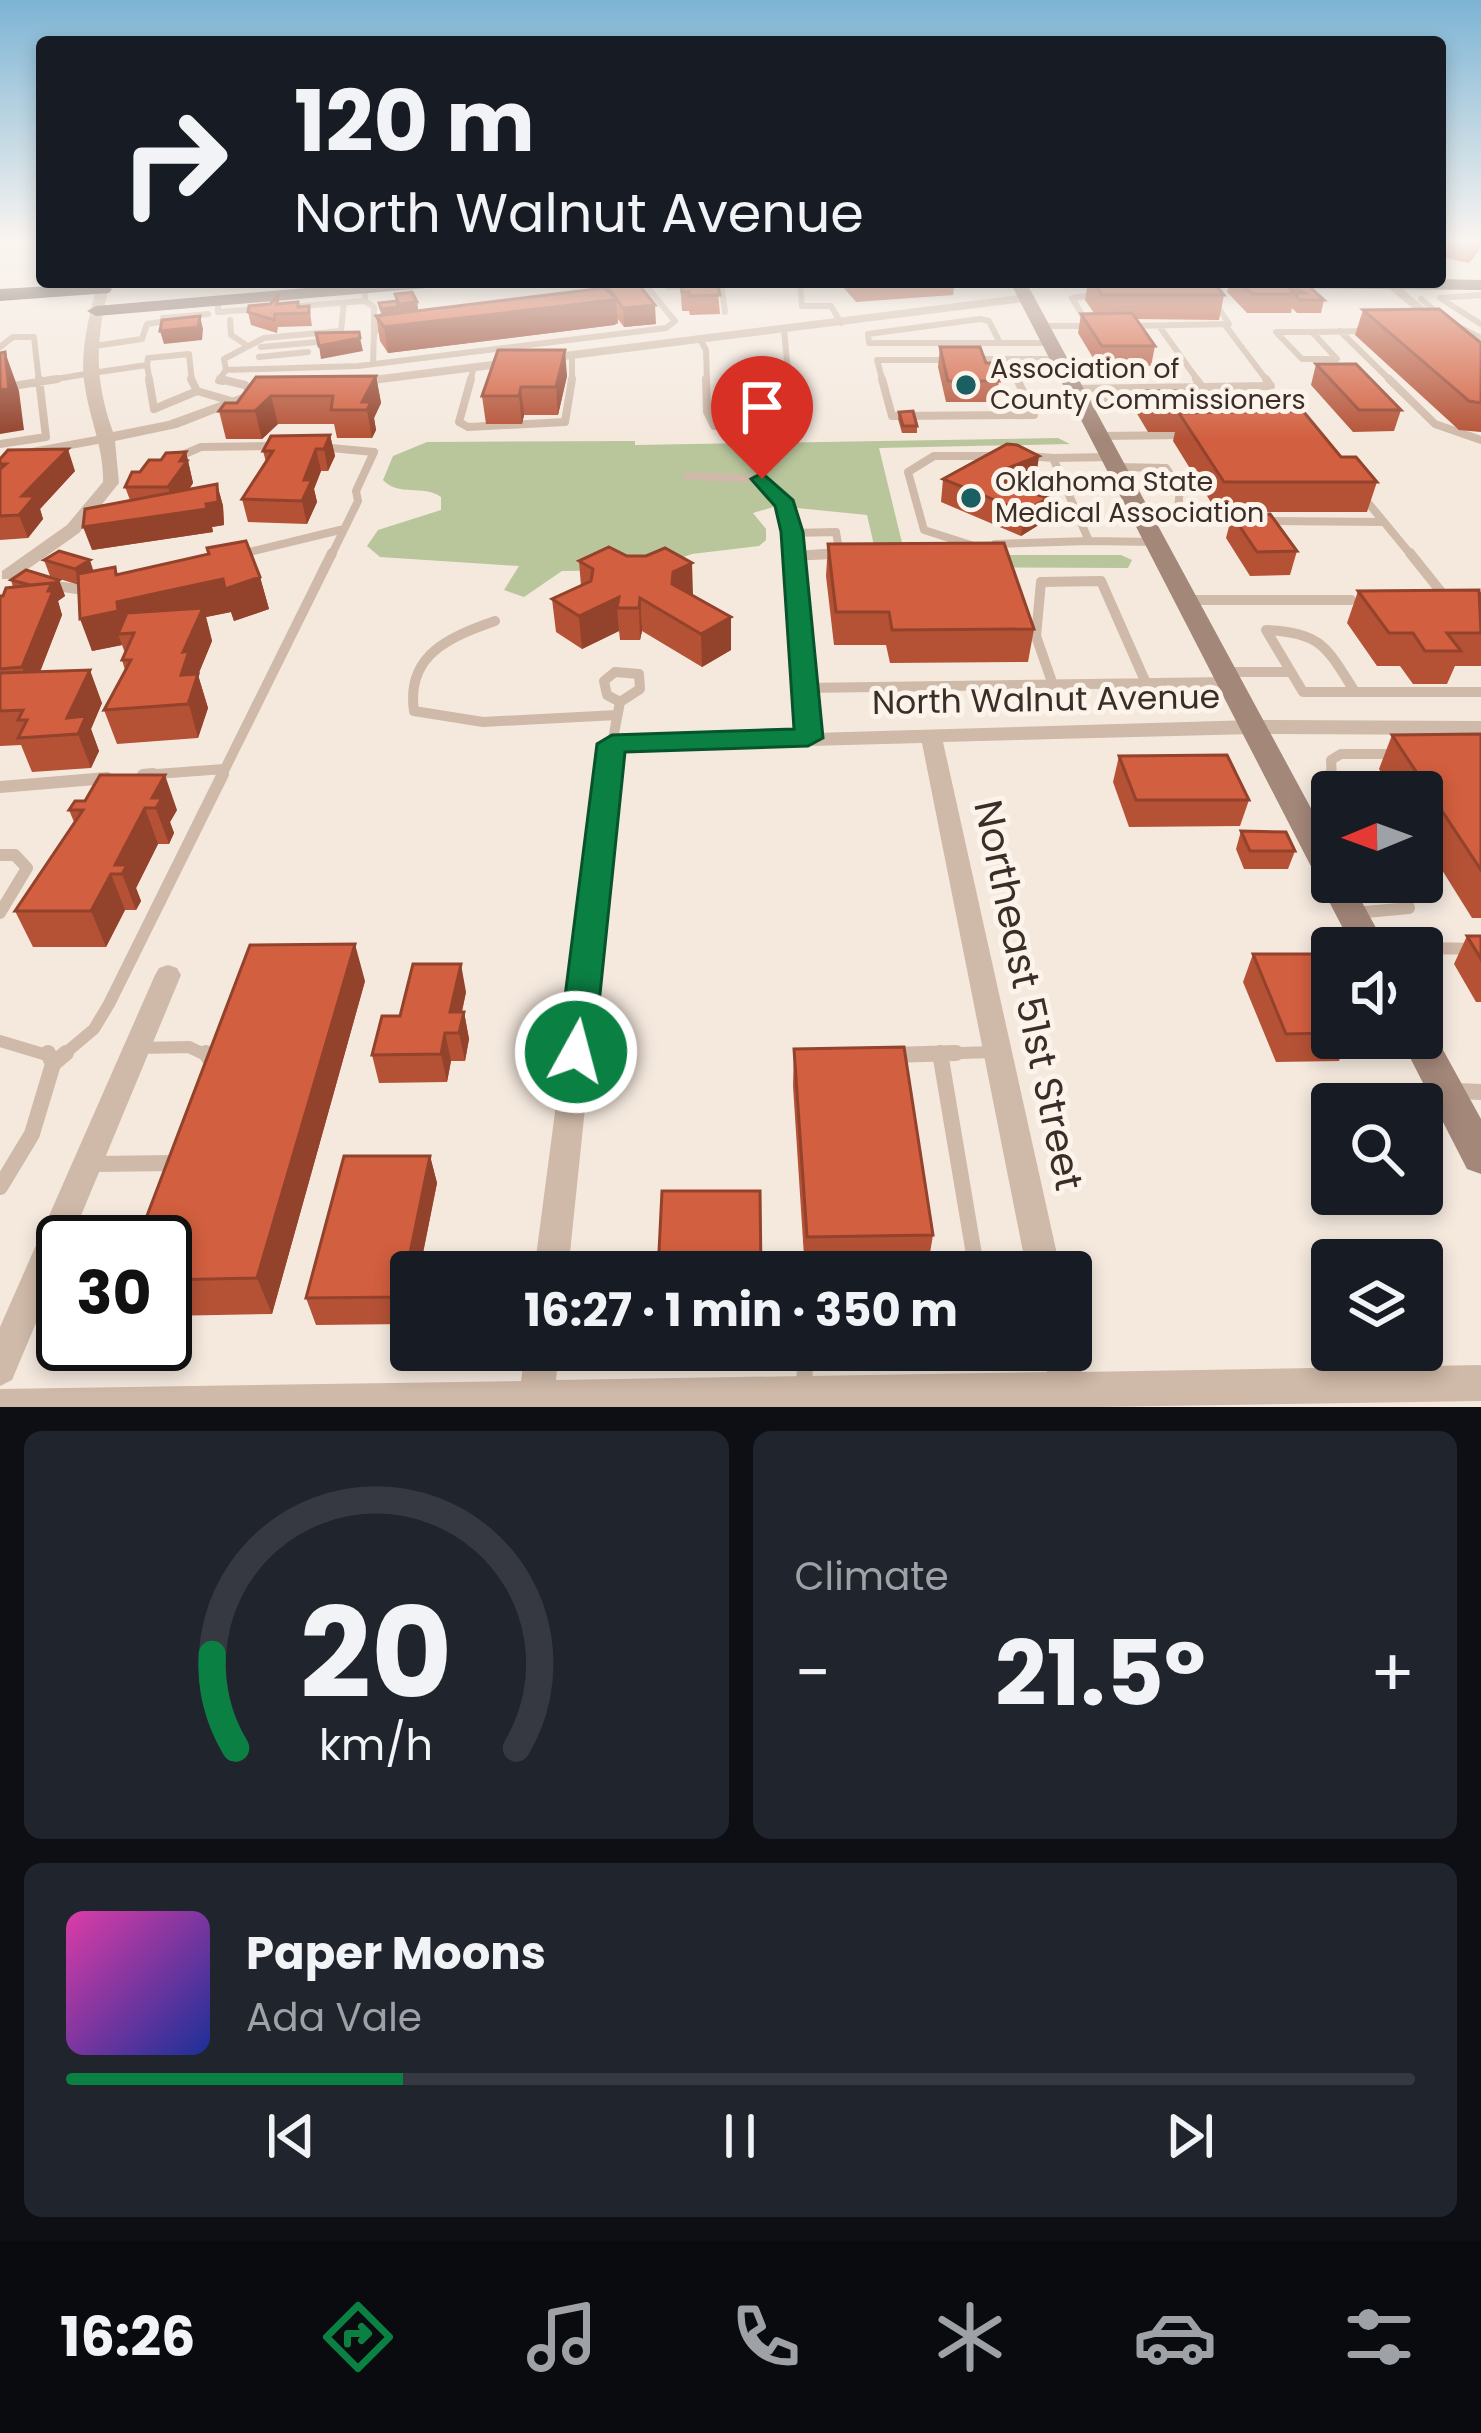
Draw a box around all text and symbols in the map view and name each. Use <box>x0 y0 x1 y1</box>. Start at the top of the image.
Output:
text: 120 m <box>294 63 535 180</box>
icon: right <box>96 84 252 240</box>
text: North Walnut Avenue <box>294 175 864 251</box>
place label: Association of County Commissioners <box>990 350 1306 418</box>
pin <box>711 356 813 479</box>
marker: Association of County Commissioners <box>953 372 979 398</box>
icon: arrive <box>729 374 795 440</box>
place label: Oklahoma State Medical Association <box>995 463 1264 531</box>
marker: Oklahoma State Medical Association <box>958 485 984 511</box>
street label: North Walnut Avenue <box>872 673 1220 726</box>
north arrow <box>1311 771 1443 903</box>
map controls <box>1311 771 1443 1371</box>
street label: Northeast 51st Street <box>960 795 1097 1195</box>
button: sound <box>1311 927 1443 1059</box>
position arrow <box>513 989 639 1115</box>
button: search <box>1311 1083 1443 1215</box>
speed limit sign: 30 <box>36 1215 192 1371</box>
button: layers <box>1311 1239 1443 1371</box>
text: 16:27 · 1 min · 350 m <box>524 1279 958 1342</box>
text: Climate <box>795 1549 949 1604</box>
text: 20 <box>300 1566 453 1741</box>
text: 21.5° <box>995 1610 1206 1737</box>
text: − <box>795 1627 831 1719</box>
text: + <box>1370 1627 1415 1719</box>
text: km/h <box>319 1715 433 1775</box>
text: Paper Moons <box>246 1922 546 1985</box>
text: Ada Vale <box>246 1990 422 2045</box>
icon: previous <box>258 2103 324 2169</box>
icon: pause <box>707 2103 773 2169</box>
icon: next <box>1157 2103 1223 2169</box>
icon: directions <box>316 2295 400 2379</box>
icon: music <box>520 2295 604 2379</box>
icon: phone <box>724 2295 808 2379</box>
icon: climate <box>928 2295 1012 2379</box>
icon: car <box>1133 2295 1217 2379</box>
icon: filters <box>1337 2295 1421 2379</box>
text: 16:26 <box>60 2299 195 2375</box>

